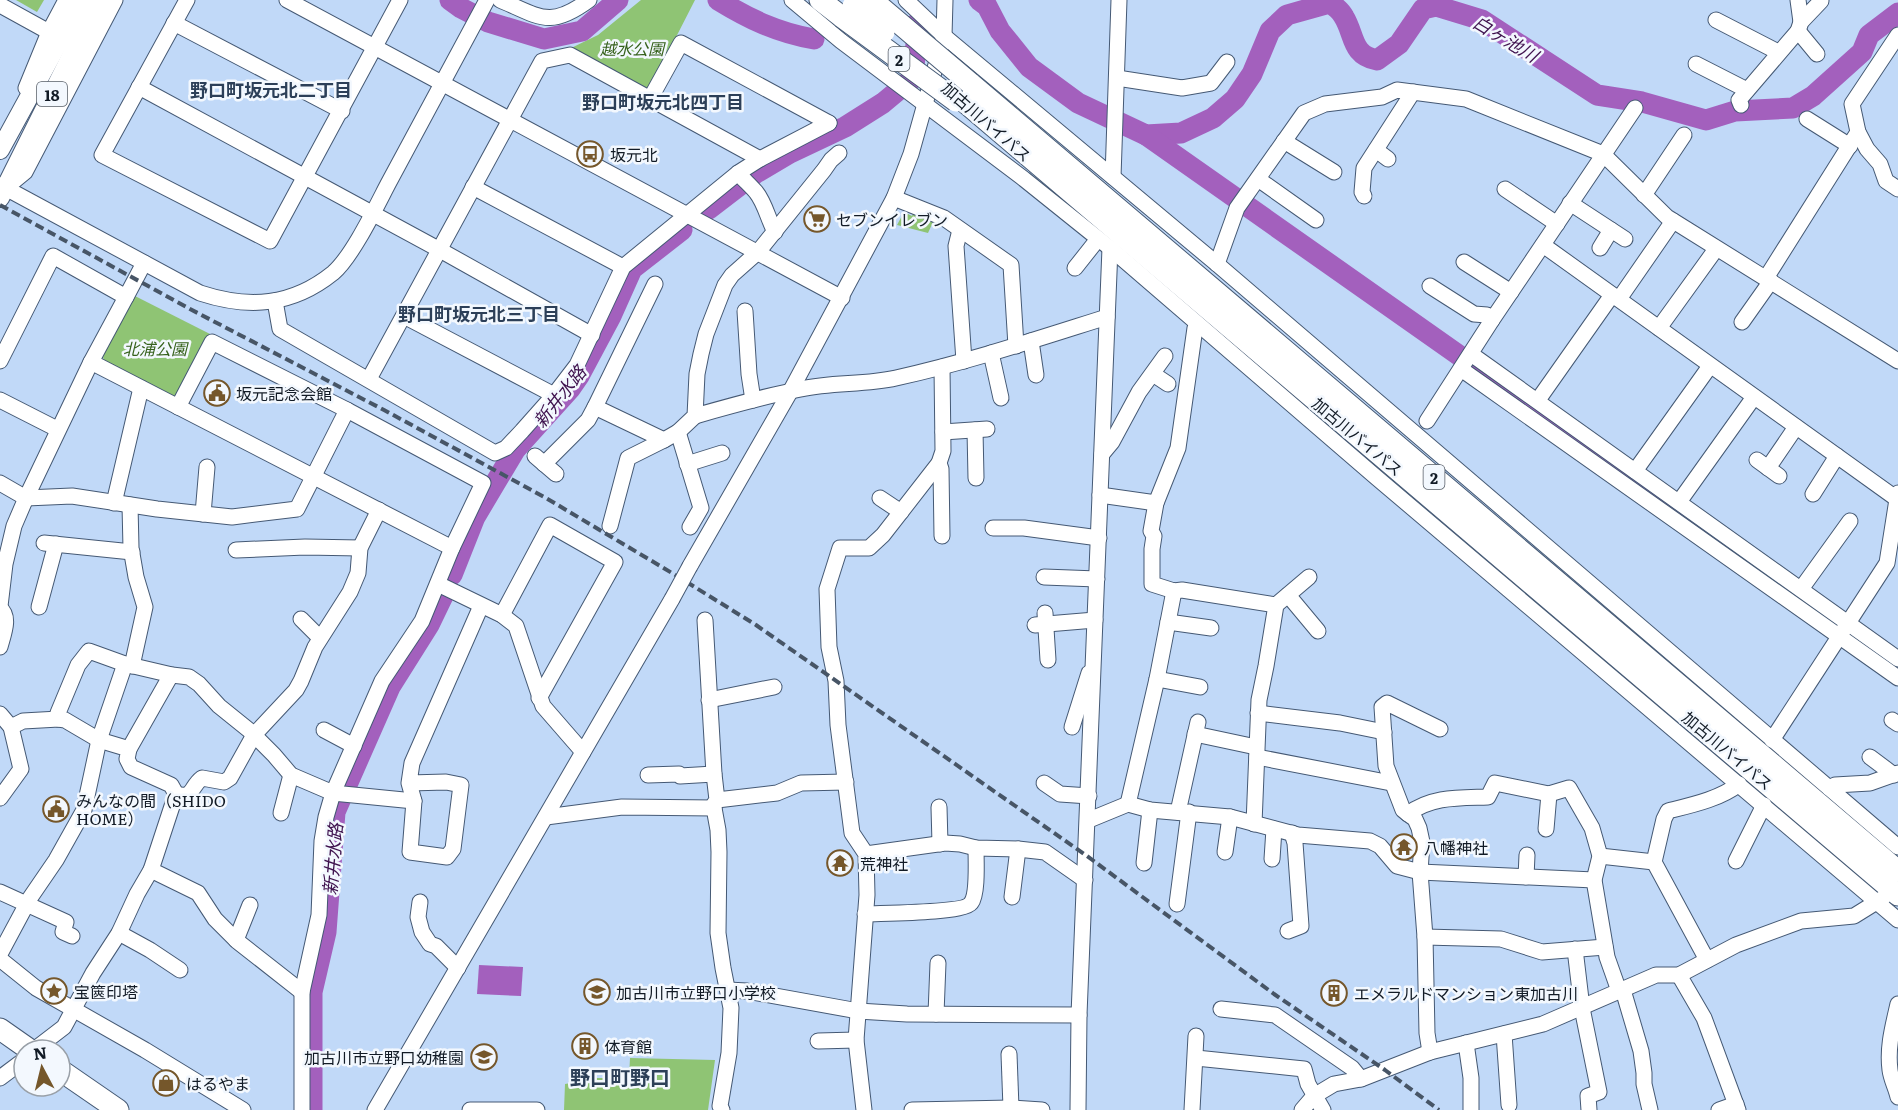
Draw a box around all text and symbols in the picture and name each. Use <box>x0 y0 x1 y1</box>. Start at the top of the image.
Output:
water label: 白ヶ池川 <box>1468 8 1546 69</box>
park label: 越水公園 <box>600 36 666 60</box>
road number: 2 <box>888 47 910 71</box>
street label: 加古川バイパス <box>937 75 1037 167</box>
district label: 野口町坂元北二丁目 <box>190 76 352 103</box>
road number: 18 <box>37 82 67 106</box>
district label: 野口町坂元北四丁目 <box>582 88 744 115</box>
bus stop icon: 坂元北 <box>575 139 605 169</box>
place label: 坂元北 <box>610 142 658 166</box>
supermarket icon: セブンイレブン <box>802 204 832 234</box>
place label: セブンイレブン <box>836 207 948 231</box>
district label: 野口町坂元北三丁目 <box>398 300 560 327</box>
park label: 北浦公園 <box>123 336 189 360</box>
water label: 新井水路 <box>526 358 593 433</box>
public building icon: 坂元記念会館 <box>202 378 232 408</box>
place label: 坂元記念会館 <box>236 381 332 405</box>
street label: 加古川バイパス <box>1308 391 1408 481</box>
road number: 2 <box>1424 465 1444 489</box>
street label: 加古川バイパス <box>1678 705 1778 795</box>
place label: みんなの間（SHIDO HOME） <box>76 788 226 830</box>
public building icon: みんなの間（SHIDO HOME） <box>41 794 71 824</box>
water label: 新井水路 <box>315 820 349 896</box>
temple icon: 八幡神社 <box>1389 832 1419 862</box>
place label: 八幡神社 <box>1424 835 1488 859</box>
temple icon: 荒神社 <box>825 848 855 878</box>
place label: 荒神社 <box>860 851 908 875</box>
place icon: 宝篋印塔 <box>39 976 69 1006</box>
school or university icon: 加古川市立野口小学校 <box>582 977 612 1007</box>
building icon: エメラルドマンション東加古川 <box>1319 978 1349 1008</box>
place label: 宝篋印塔 <box>74 979 138 1003</box>
place label: 加古川市立野口小学校 <box>616 980 776 1004</box>
place label: エメラルドマンション東加古川 <box>1354 981 1578 1005</box>
building icon: 体育館 <box>570 1031 600 1061</box>
place label: 体育館 <box>604 1034 652 1058</box>
north arrow <box>12 1038 72 1098</box>
text: N <box>32 1039 48 1065</box>
school or university icon: 加古川市立野口幼稚園 <box>469 1042 499 1072</box>
place label: 加古川市立野口幼稚園 <box>304 1045 464 1069</box>
district label: 野口町野口 <box>570 1061 670 1091</box>
shop icon: はるやま <box>151 1068 181 1098</box>
place label: はるやま <box>186 1071 250 1095</box>

